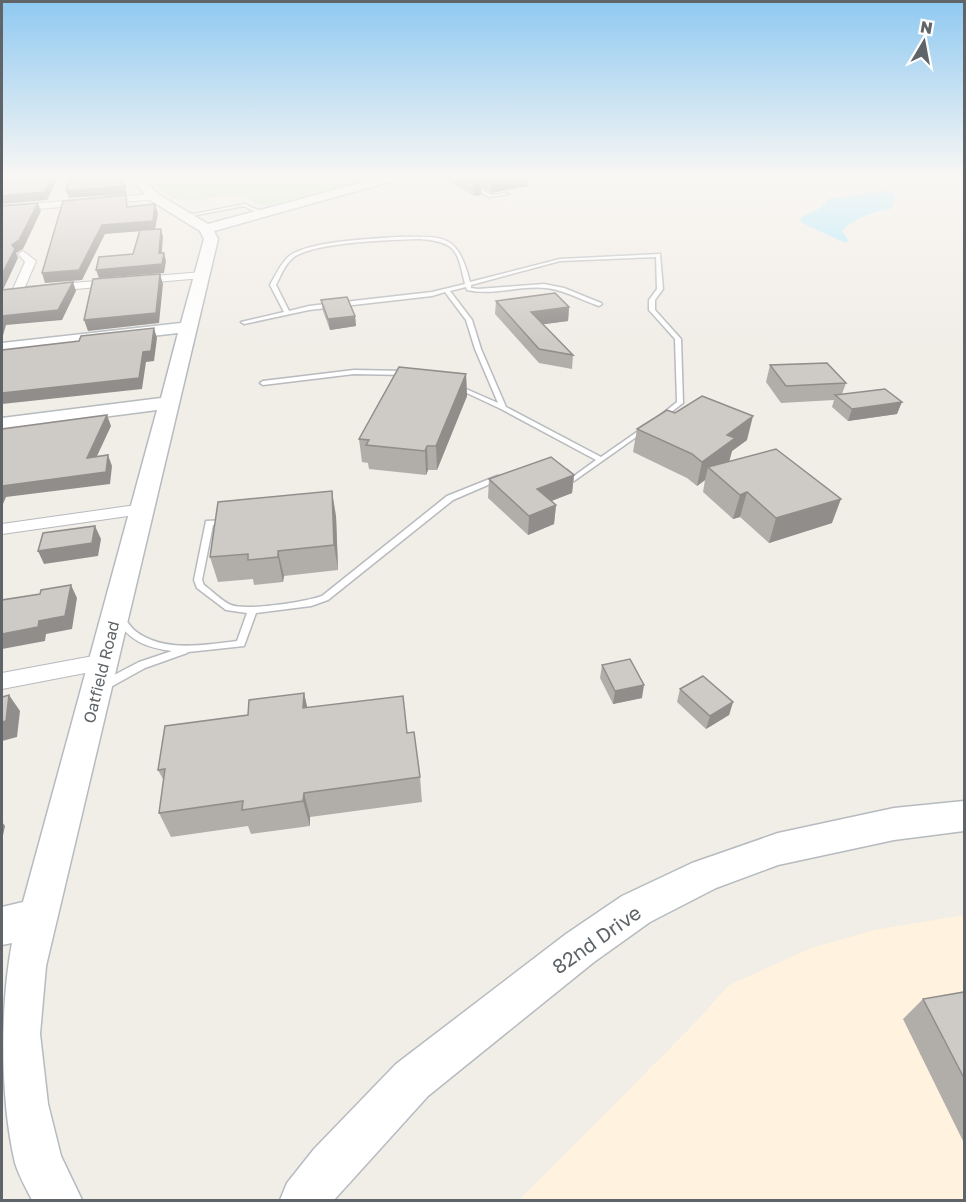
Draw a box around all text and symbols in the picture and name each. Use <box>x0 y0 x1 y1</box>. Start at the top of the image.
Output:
north arrow <box>894 12 954 72</box>
text: N <box>919 16 934 38</box>
street label: Oatfield Road <box>79 619 123 725</box>
street label: 82nd Drive <box>547 900 645 978</box>

